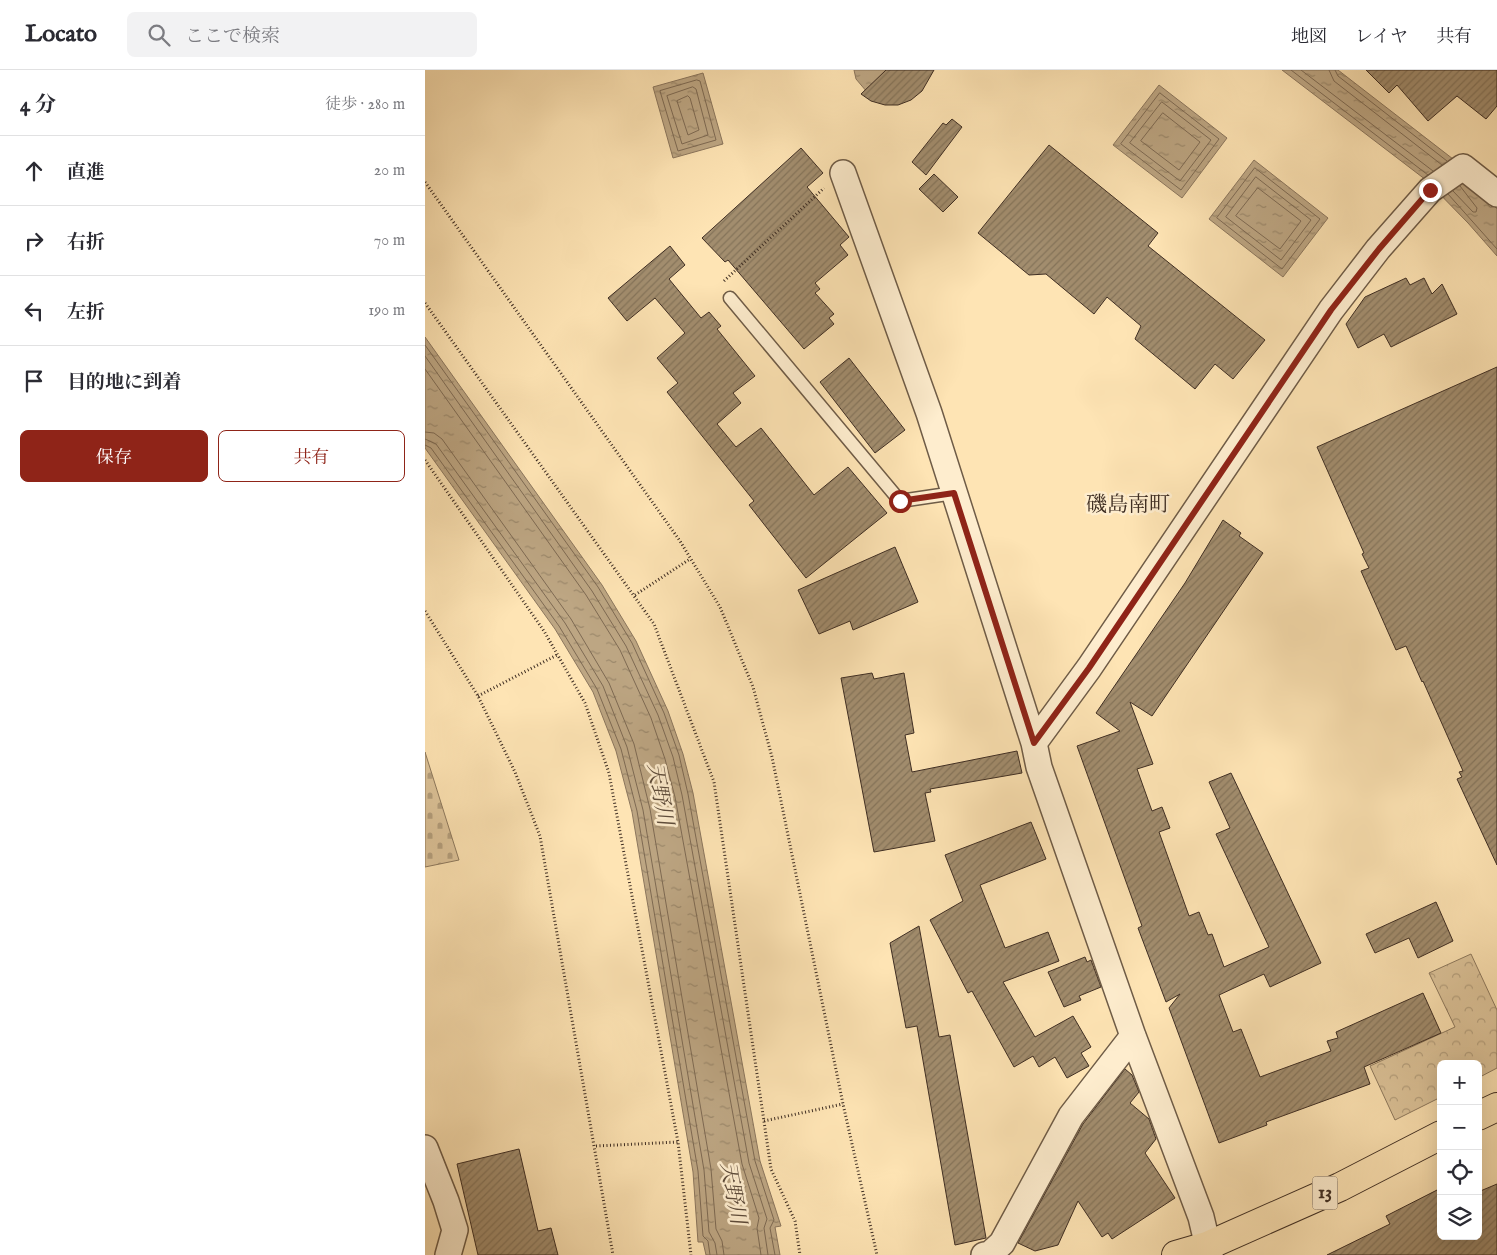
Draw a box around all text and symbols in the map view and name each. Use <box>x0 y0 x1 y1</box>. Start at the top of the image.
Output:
search box <box>127 12 477 57</box>
text: Locato <box>25 19 97 50</box>
icon: search <box>145 21 173 49</box>
text: ここで検索 <box>185 25 280 49</box>
text: 地図 <box>1291 26 1327 49</box>
text: レイヤ <box>1355 26 1408 49</box>
text: 共有 <box>1436 26 1472 49</box>
text: 4 分 <box>20 92 56 119</box>
text: 徒歩 · 280 m <box>325 95 405 115</box>
icon: ahead <box>20 157 48 185</box>
text: 直進 <box>67 161 105 185</box>
text: 20 m <box>374 161 405 181</box>
route end <box>1419 179 1442 202</box>
icon: right <box>20 227 48 255</box>
text: 右折 <box>67 231 105 255</box>
text: 70 m <box>374 231 405 251</box>
icon: left <box>20 297 48 325</box>
text: 左折 <box>67 301 105 325</box>
text: 190 m <box>368 301 405 321</box>
icon: arrive <box>20 367 48 395</box>
text: 目的地に到着 <box>67 371 181 395</box>
button: 保存 <box>20 430 208 482</box>
button: 共有 <box>218 430 405 482</box>
route start <box>889 490 912 513</box>
district label: 磯島南町 <box>1086 492 1170 519</box>
water label: 天野川 <box>640 761 678 829</box>
map controls <box>1437 1060 1482 1240</box>
button: + <box>1437 1060 1482 1105</box>
button: − <box>1437 1105 1482 1150</box>
button: locate <box>1437 1150 1482 1195</box>
water label: 天野川 <box>713 1160 751 1228</box>
road number: 13 <box>1313 1176 1337 1210</box>
button: layers <box>1437 1195 1482 1240</box>

